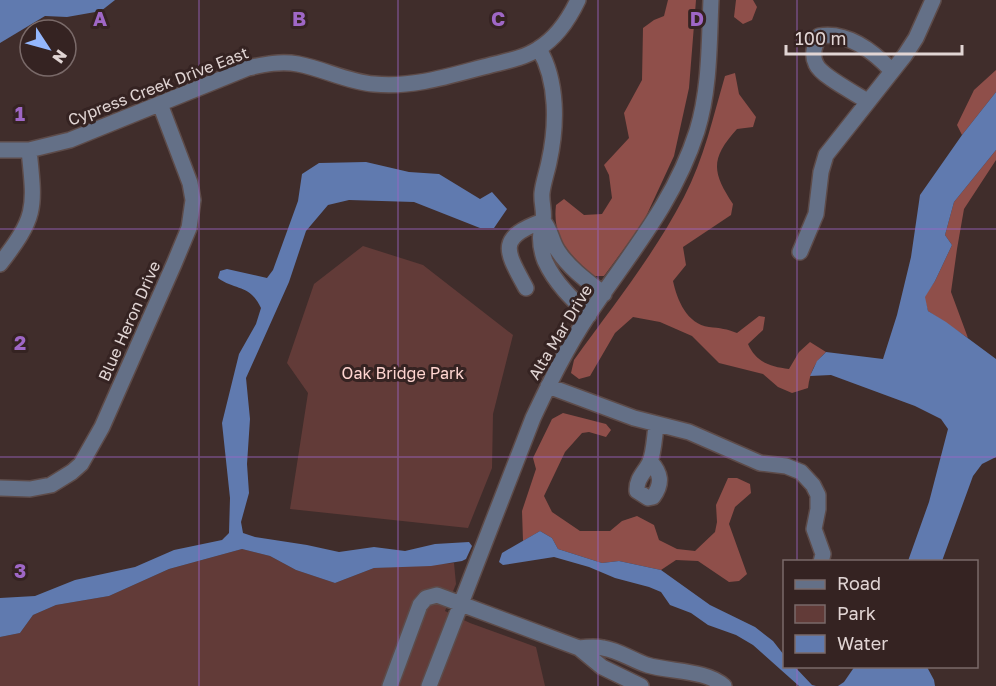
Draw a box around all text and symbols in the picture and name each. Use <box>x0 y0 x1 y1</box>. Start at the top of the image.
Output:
text: A <box>93 6 107 30</box>
text: B <box>292 6 306 30</box>
text: C <box>491 6 505 30</box>
text: D <box>690 6 704 30</box>
north arrow <box>18 18 78 78</box>
scale bar <box>786 18 962 56</box>
text: 100 m <box>795 27 846 49</box>
street label: Cypress Creek Drive East <box>65 42 251 130</box>
text: N <box>48 46 72 68</box>
text: 1 <box>15 101 25 125</box>
street label: Blue Heron Drive <box>94 258 164 384</box>
street label: Alta Mar Drive <box>524 281 596 383</box>
text: 2 <box>14 330 26 354</box>
park label: Oak Bridge Park <box>342 363 464 383</box>
text: 3 <box>14 558 26 582</box>
legend <box>783 560 978 668</box>
text: Road <box>837 572 881 594</box>
text: Park <box>837 602 876 624</box>
text: Water <box>837 632 888 654</box>

